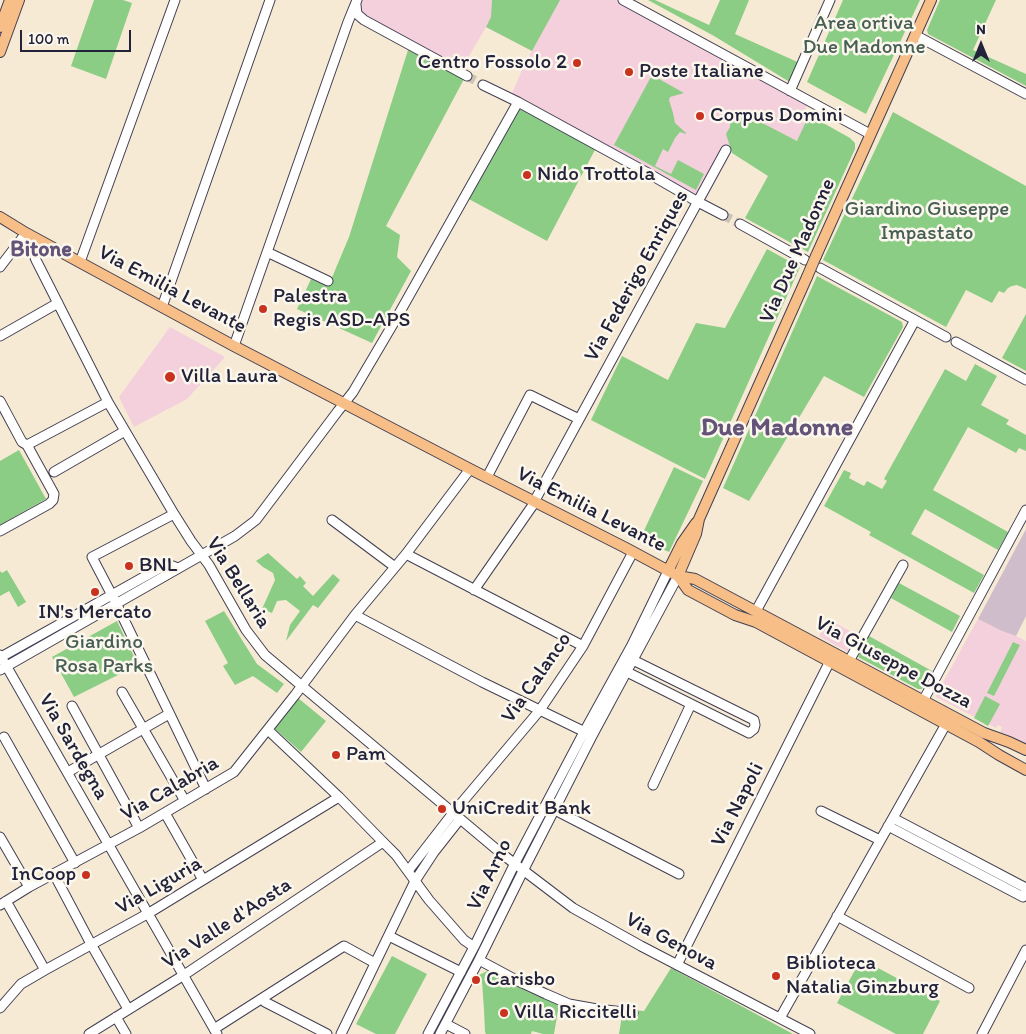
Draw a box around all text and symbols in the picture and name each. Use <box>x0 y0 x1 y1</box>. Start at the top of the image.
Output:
park label: Area ortiva Due Madonne <box>802 11 926 61</box>
scale bar <box>22 20 134 52</box>
north arrow <box>956 20 1006 70</box>
text: N <box>976 21 986 38</box>
text: 100 m <box>28 30 69 48</box>
place label: Centro Fossolo 2 <box>417 50 567 76</box>
marker: Centro Fossolo 2 <box>571 57 583 69</box>
place label: Poste Italiane <box>639 59 764 85</box>
marker: Poste Italiane <box>623 66 635 78</box>
place label: Corpus Domini <box>710 103 843 129</box>
marker: Corpus Domini <box>694 110 706 122</box>
place label: Nido Trottola <box>537 162 655 188</box>
marker: Nido Trottola <box>521 169 533 181</box>
street label: Via Due Madonne <box>755 175 841 327</box>
street label: Via Federigo Enriques <box>579 186 695 366</box>
park label: Giardino Giuseppe Impastato <box>845 197 1009 247</box>
district label: Bitone <box>10 237 72 263</box>
street label: Via Emilia Levante <box>94 240 250 340</box>
place label: Palestra Regis ASD-APS <box>273 284 410 334</box>
marker: Palestra Regis ASD-APS <box>257 303 269 315</box>
place label: Villa Laura <box>181 364 278 390</box>
marker: Villa Laura <box>163 370 177 384</box>
district label: Due Madonne <box>701 412 853 444</box>
street label: Via Emilia Levante <box>512 461 670 559</box>
street label: Via Bellaria <box>200 533 276 633</box>
place label: BNL <box>139 553 177 579</box>
marker: BNL <box>123 560 135 572</box>
marker: IN's Mercato <box>89 586 101 598</box>
place label: IN's Mercato <box>38 600 152 626</box>
street label: Via Giuseppe Dozza <box>810 611 976 715</box>
street label: Via Calanco <box>496 628 578 728</box>
park label: Giardino Rosa Parks <box>55 630 153 680</box>
street label: Via Sardegna <box>32 689 114 805</box>
place label: Pam <box>346 742 386 768</box>
marker: Pam <box>330 749 342 761</box>
street label: Via Calabria <box>116 751 224 827</box>
street label: Via Napoli <box>706 759 770 851</box>
place label: UniCredit Bank <box>452 796 591 822</box>
marker: UniCredit Bank <box>436 803 448 815</box>
street label: Via Arno <box>462 835 518 915</box>
street label: Via Liguria <box>111 851 207 921</box>
place label: InCoop <box>11 862 76 888</box>
marker: InCoop <box>80 869 92 881</box>
street label: Via Valle d'Aosta <box>158 873 296 975</box>
street label: Via Genova <box>621 907 721 977</box>
place label: Biblioteca Natalia Ginzburg <box>786 951 939 1001</box>
place label: Carisbo <box>486 967 555 993</box>
marker: Biblioteca Natalia Ginzburg <box>770 970 782 982</box>
marker: Carisbo <box>470 974 482 986</box>
place label: Villa Riccitelli <box>514 1000 637 1026</box>
marker: Villa Riccitelli <box>498 1007 510 1019</box>

